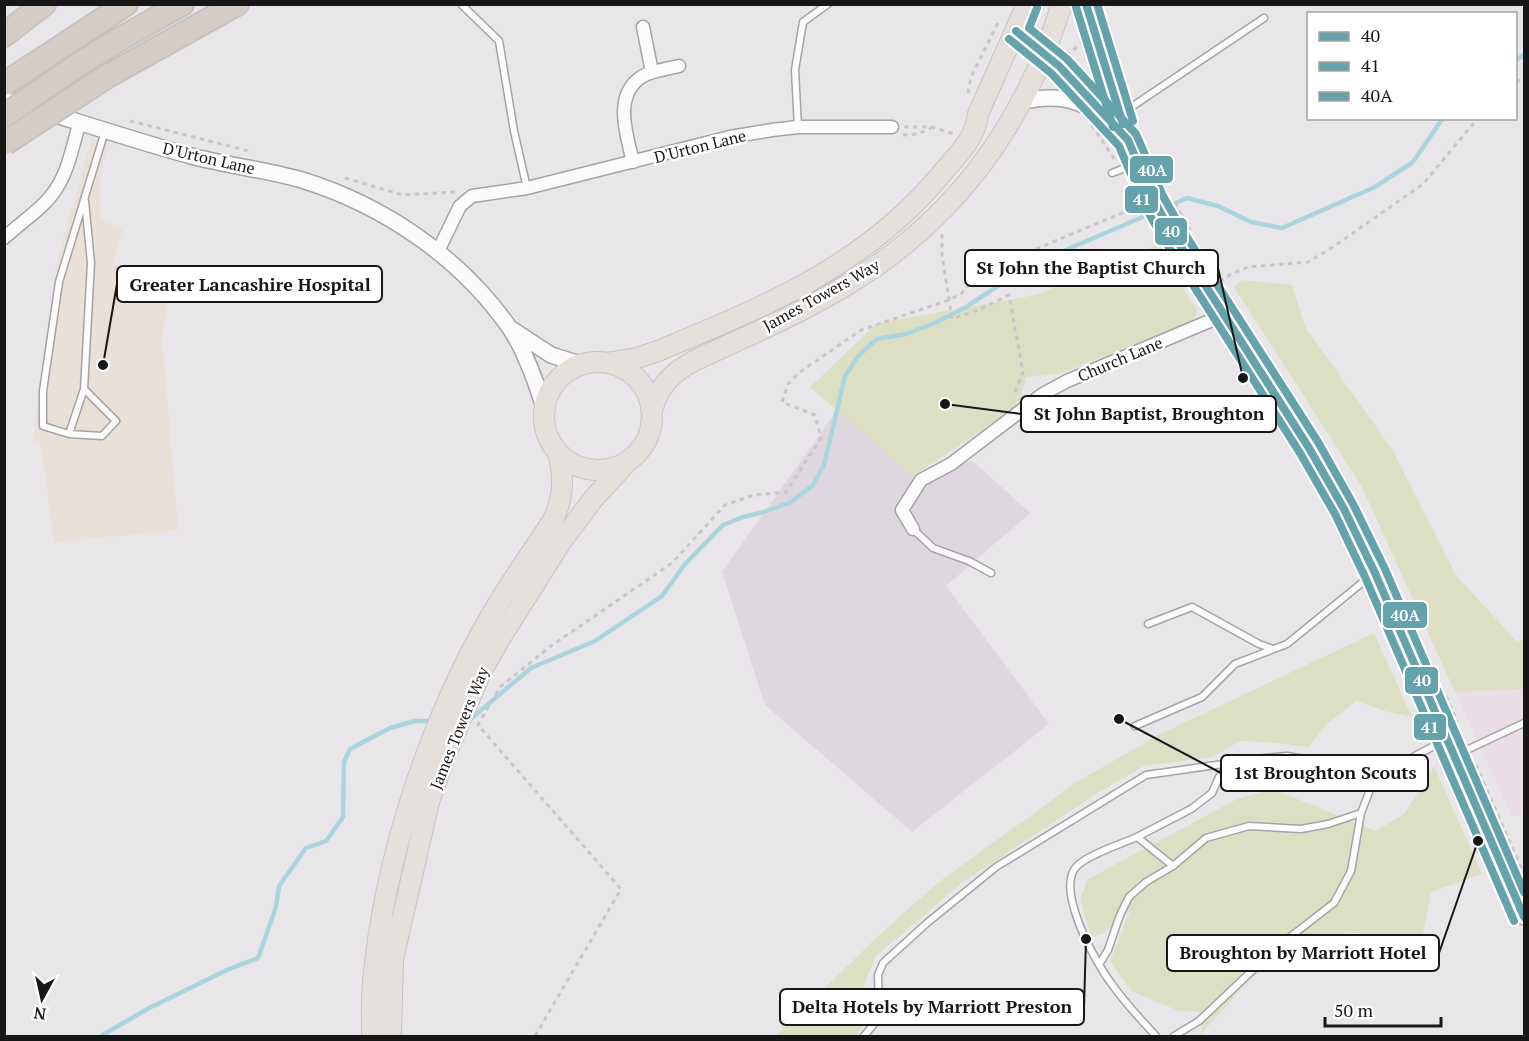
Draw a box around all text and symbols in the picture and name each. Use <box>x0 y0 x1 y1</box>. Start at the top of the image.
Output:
legend <box>1307 12 1517 120</box>
text: 40 <box>1361 23 1380 47</box>
text: 41 <box>1361 53 1380 77</box>
text: 40A <box>1361 83 1393 107</box>
street label: D'Urton Lane <box>652 124 748 168</box>
street label: D'Urton Lane <box>161 137 257 179</box>
line badge: 40A <box>1129 155 1174 184</box>
text: 40A <box>1137 159 1167 181</box>
line badge: 41 <box>1124 185 1159 214</box>
text: 41 <box>1133 188 1151 210</box>
line badge: 40 <box>1154 217 1188 246</box>
text: 40 <box>1162 220 1180 242</box>
callout: St John the Baptist Church <box>965 250 1218 286</box>
street label: James Towers Way <box>759 253 884 336</box>
text: St John the Baptist Church <box>977 255 1206 279</box>
callout: Greater Lancashire Hospital <box>117 266 382 302</box>
text: Greater Lancashire Hospital <box>129 272 371 296</box>
street label: Church Lane <box>1074 331 1166 387</box>
callout: St John Baptist, Broughton <box>1021 396 1276 432</box>
text: St John Baptist, Broughton <box>1034 401 1265 425</box>
line badge: 40A <box>1382 601 1428 629</box>
text: 40A <box>1390 604 1420 626</box>
street label: James Towers Way <box>424 663 494 793</box>
line badge: 40 <box>1404 666 1439 695</box>
text: 40 <box>1413 669 1431 691</box>
line badge: 41 <box>1413 713 1447 741</box>
text: 41 <box>1421 716 1439 738</box>
callout: 1st Broughton Scouts <box>1221 755 1428 791</box>
text: 1st Broughton Scouts <box>1233 760 1417 784</box>
callout: Broughton by Marriott Hotel <box>1167 935 1439 971</box>
text: Broughton by Marriott Hotel <box>1179 940 1427 964</box>
north arrow <box>12 969 72 1029</box>
callout: Delta Hotels by Marriott Preston <box>780 989 1084 1025</box>
scale bar <box>1325 990 1440 1028</box>
text: Delta Hotels by Marriott Preston <box>792 994 1073 1018</box>
text: 50 m <box>1334 998 1374 1022</box>
text: N <box>32 1002 47 1026</box>

